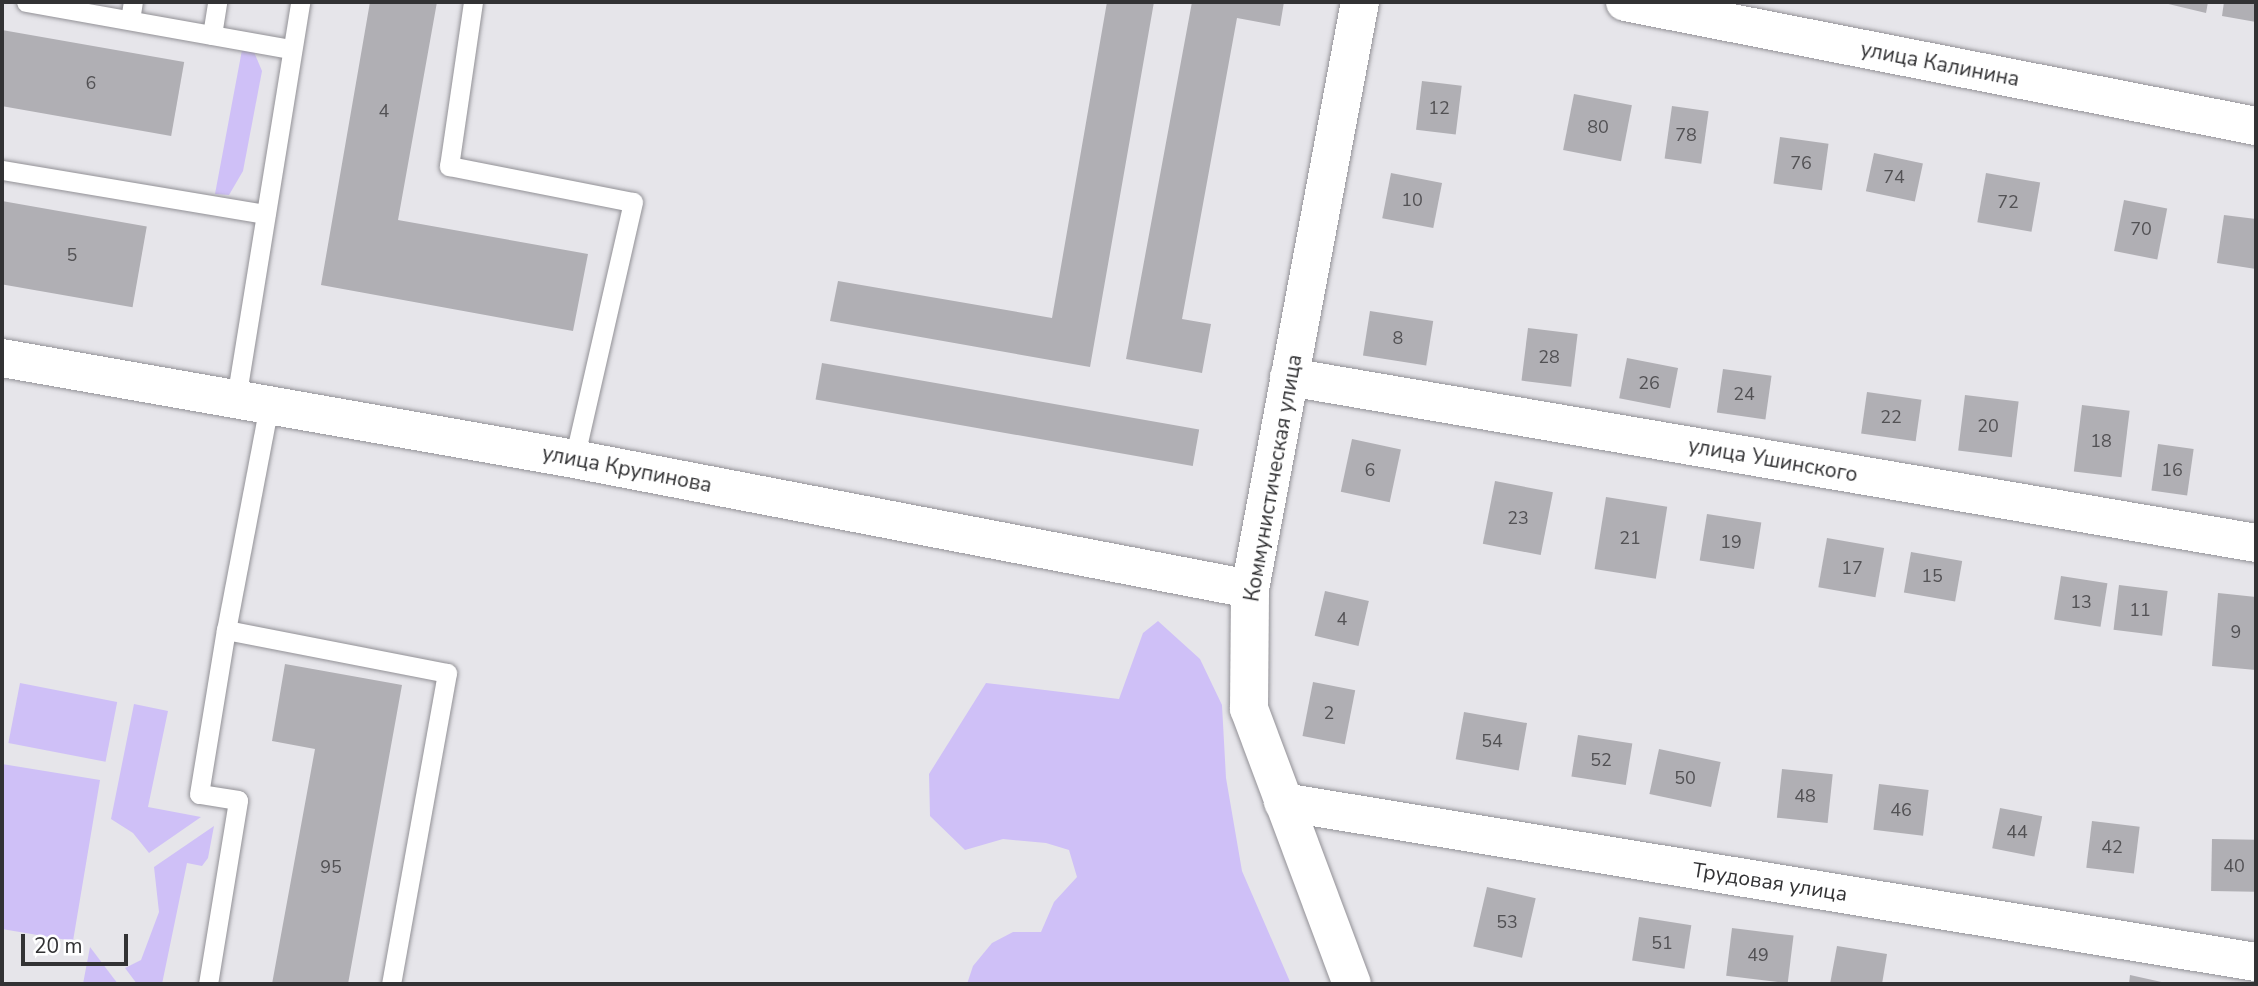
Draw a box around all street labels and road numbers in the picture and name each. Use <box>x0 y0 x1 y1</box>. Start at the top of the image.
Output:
street label: улица Калинина <box>1858 36 2022 92</box>
street label: Коммунистическая улица <box>1239 352 1307 604</box>
street label: улица Ушинского <box>1686 433 1860 487</box>
street label: улица Крупинова <box>540 440 714 498</box>
street label: Трудовая улица <box>1691 857 1849 907</box>

